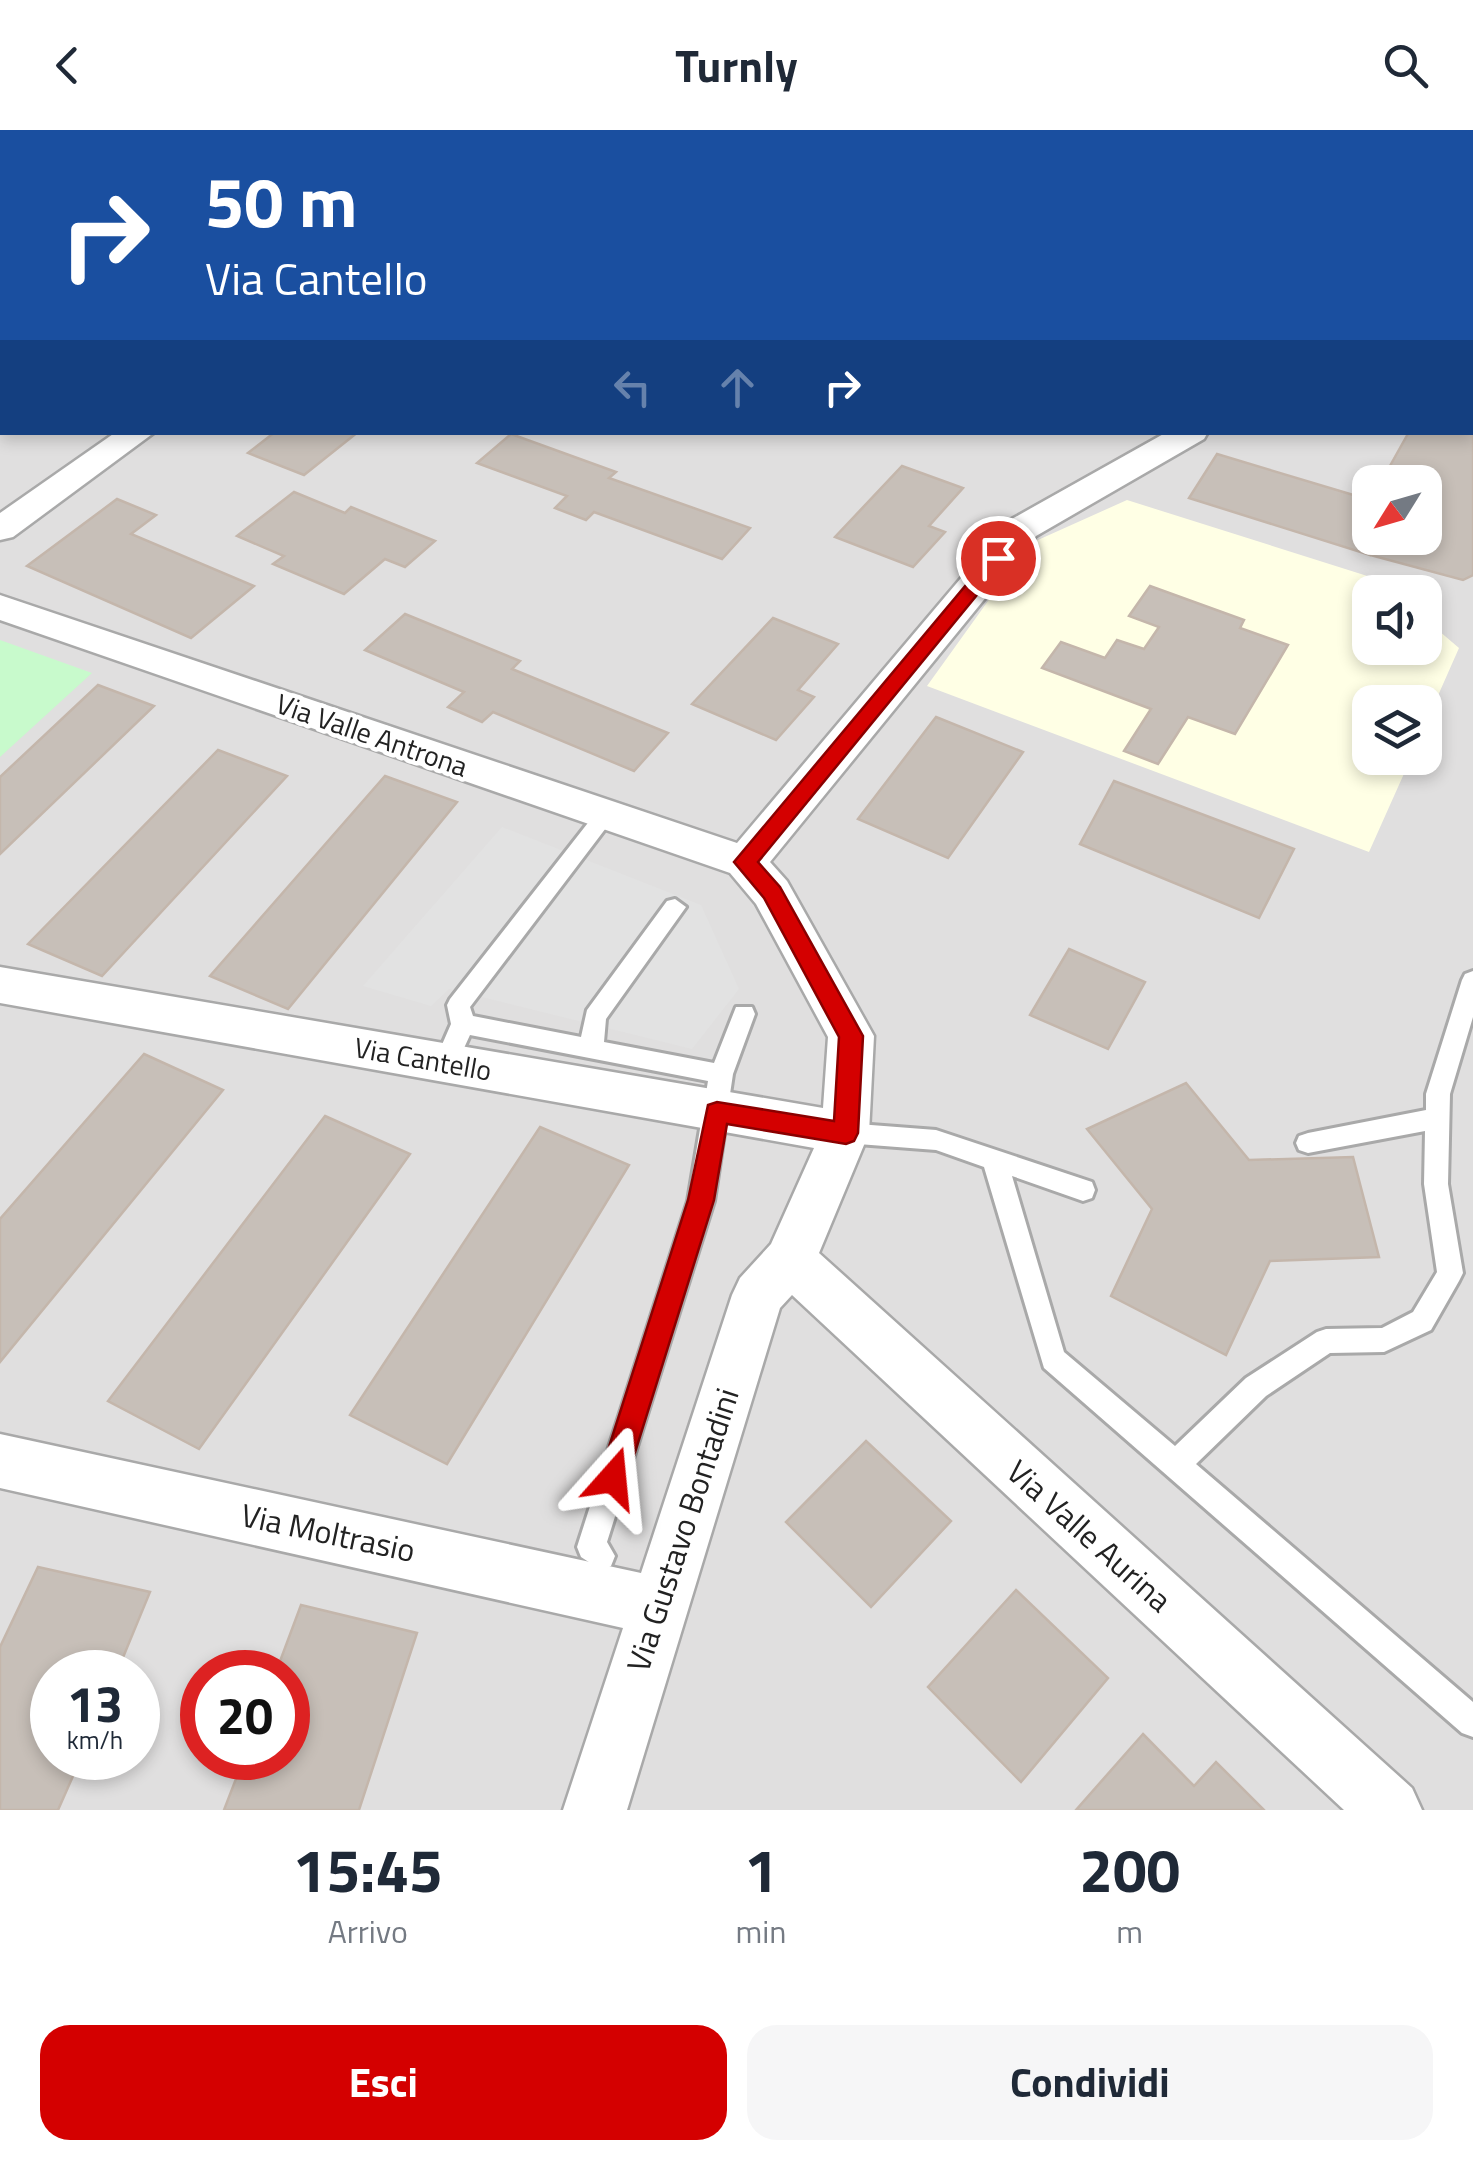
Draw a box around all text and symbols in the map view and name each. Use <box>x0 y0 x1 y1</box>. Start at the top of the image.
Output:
text: Turnly <box>675 31 798 99</box>
icon: back <box>40 38 95 93</box>
icon: search <box>1378 38 1433 93</box>
text: 50 m <box>205 148 358 254</box>
icon: right <box>40 170 170 300</box>
text: Via Cantello <box>205 244 428 312</box>
icon: left <box>605 360 660 415</box>
icon: ahead <box>710 360 765 415</box>
icon: right <box>815 360 870 415</box>
north arrow <box>1352 465 1442 555</box>
map controls <box>1352 465 1442 775</box>
pin <box>956 516 1041 601</box>
icon: arrive <box>971 531 1026 586</box>
button: sound <box>1352 575 1442 665</box>
street label: Via Valle Antrona <box>271 682 474 787</box>
button: layers <box>1352 685 1442 775</box>
street label: Via Cantello <box>351 1025 495 1092</box>
street label: Via Gustavo Bontadini <box>614 1382 751 1678</box>
position arrow <box>561 1426 665 1530</box>
street label: Via Valle Aurina <box>996 1448 1183 1623</box>
street label: Via Moltrasio <box>237 1490 420 1574</box>
speed limit sign: 20 <box>180 1650 310 1780</box>
text: 13 <box>67 1665 123 1741</box>
text: km/h <box>67 1721 123 1759</box>
text: 15:45 <box>293 1824 443 1915</box>
text: 1 <box>744 1824 778 1915</box>
text: 200 <box>1079 1824 1180 1915</box>
text: Arrivo <box>328 1907 408 1955</box>
text: min <box>735 1907 786 1955</box>
text: m <box>1116 1907 1143 1955</box>
button: Esci <box>40 2025 727 2140</box>
button: Condividi <box>747 2025 1433 2140</box>

